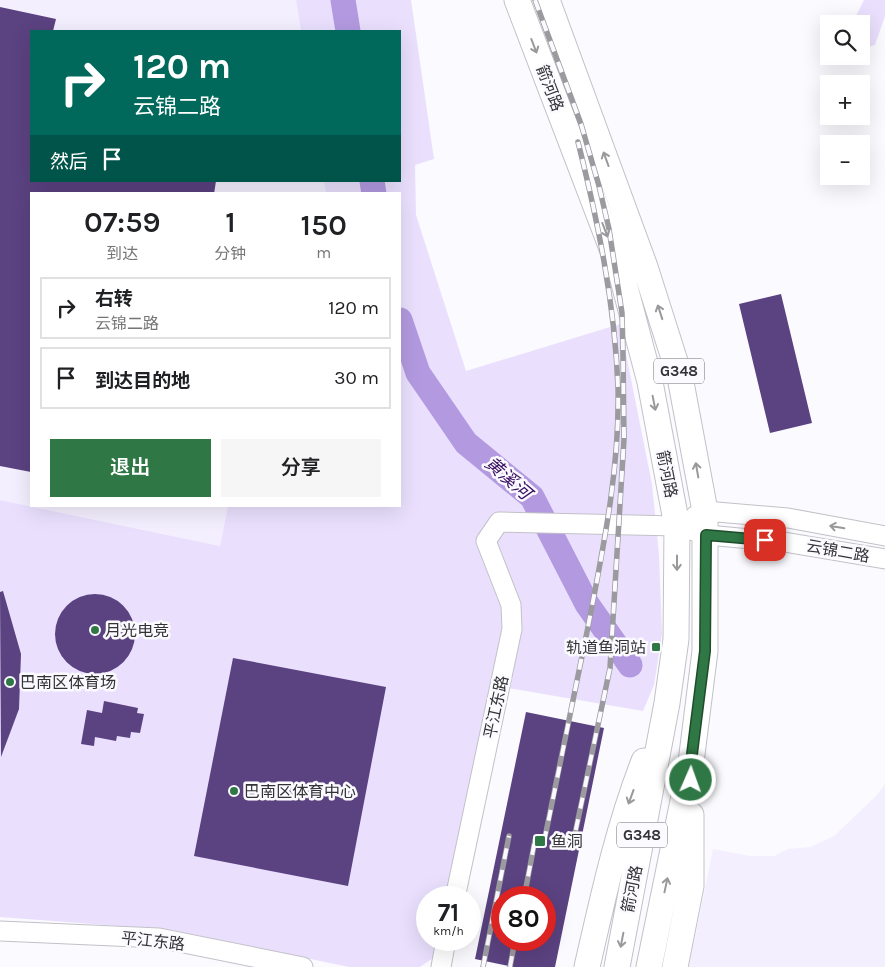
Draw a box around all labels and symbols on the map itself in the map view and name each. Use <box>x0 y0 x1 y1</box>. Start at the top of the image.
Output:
one-way arrow <box>530 37 539 53</box>
street label: 箭河路 <box>533 62 567 114</box>
one-way arrow <box>601 152 610 167</box>
one-way arrow <box>600 222 610 237</box>
one-way arrow <box>655 305 664 321</box>
road number: G348 <box>654 358 704 384</box>
one-way arrow <box>649 395 659 411</box>
street label: 箭河路 <box>653 449 681 499</box>
water label: 黄溪河 <box>480 452 538 506</box>
one-way arrow <box>692 462 702 478</box>
pin <box>744 519 786 561</box>
one-way arrow <box>829 522 845 532</box>
street label: 云锦二路 <box>805 536 871 566</box>
one-way arrow <box>672 555 682 571</box>
place label: 月光电竞 <box>105 621 169 640</box>
marker: 月光电竞 <box>89 624 101 636</box>
place label: 轨道鱼洞站 <box>566 638 646 657</box>
marker: 轨道鱼洞站 <box>650 641 662 653</box>
place label: 巴南区体育场 <box>20 673 116 692</box>
street label: 平江东路 <box>480 674 512 740</box>
marker: 巴南区体育场 <box>4 676 16 688</box>
position arrow <box>664 753 716 805</box>
place label: 巴南区体育中心 <box>244 782 356 801</box>
marker: 巴南区体育中心 <box>228 785 240 797</box>
one-way arrow <box>626 789 635 805</box>
road number: G348 <box>617 822 667 848</box>
place label: 鱼洞 <box>551 832 583 851</box>
marker: 鱼洞 <box>533 834 547 848</box>
street label: 箭河路 <box>618 864 646 914</box>
one-way arrow <box>662 877 671 893</box>
speed limit sign: 80 <box>491 886 556 951</box>
street label: 平江东路 <box>120 928 186 954</box>
one-way arrow <box>617 932 627 948</box>

